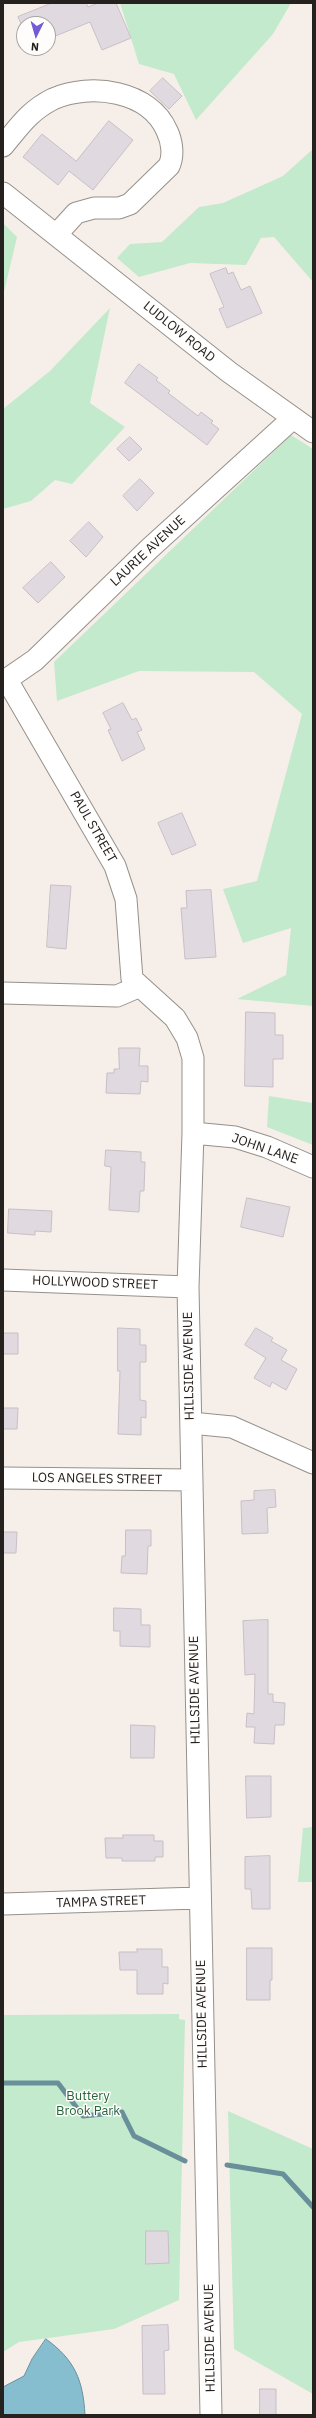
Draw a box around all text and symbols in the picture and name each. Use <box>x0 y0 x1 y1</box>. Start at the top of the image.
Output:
north arrow <box>16 16 56 56</box>
text: N <box>30 40 40 54</box>
street label: LUDLOW ROAD <box>140 298 218 366</box>
street label: LAURIE AVENUE <box>107 512 189 590</box>
street label: PAUL STREET <box>66 789 120 865</box>
street label: JOHN LANE <box>230 1130 300 1168</box>
street label: HOLLYWOOD STREET <box>32 1273 158 1293</box>
street label: HILLSIDE AVENUE <box>180 1312 198 1420</box>
street label: LOS ANGELES STREET <box>32 1470 162 1488</box>
street label: HILLSIDE AVENUE <box>186 1636 204 1744</box>
street label: TAMPA STREET <box>56 1893 146 1911</box>
street label: HILLSIDE AVENUE <box>193 1960 211 2068</box>
park label: Buttery Brook Park <box>56 2088 120 2119</box>
street label: HILLSIDE AVENUE <box>201 2284 219 2392</box>

